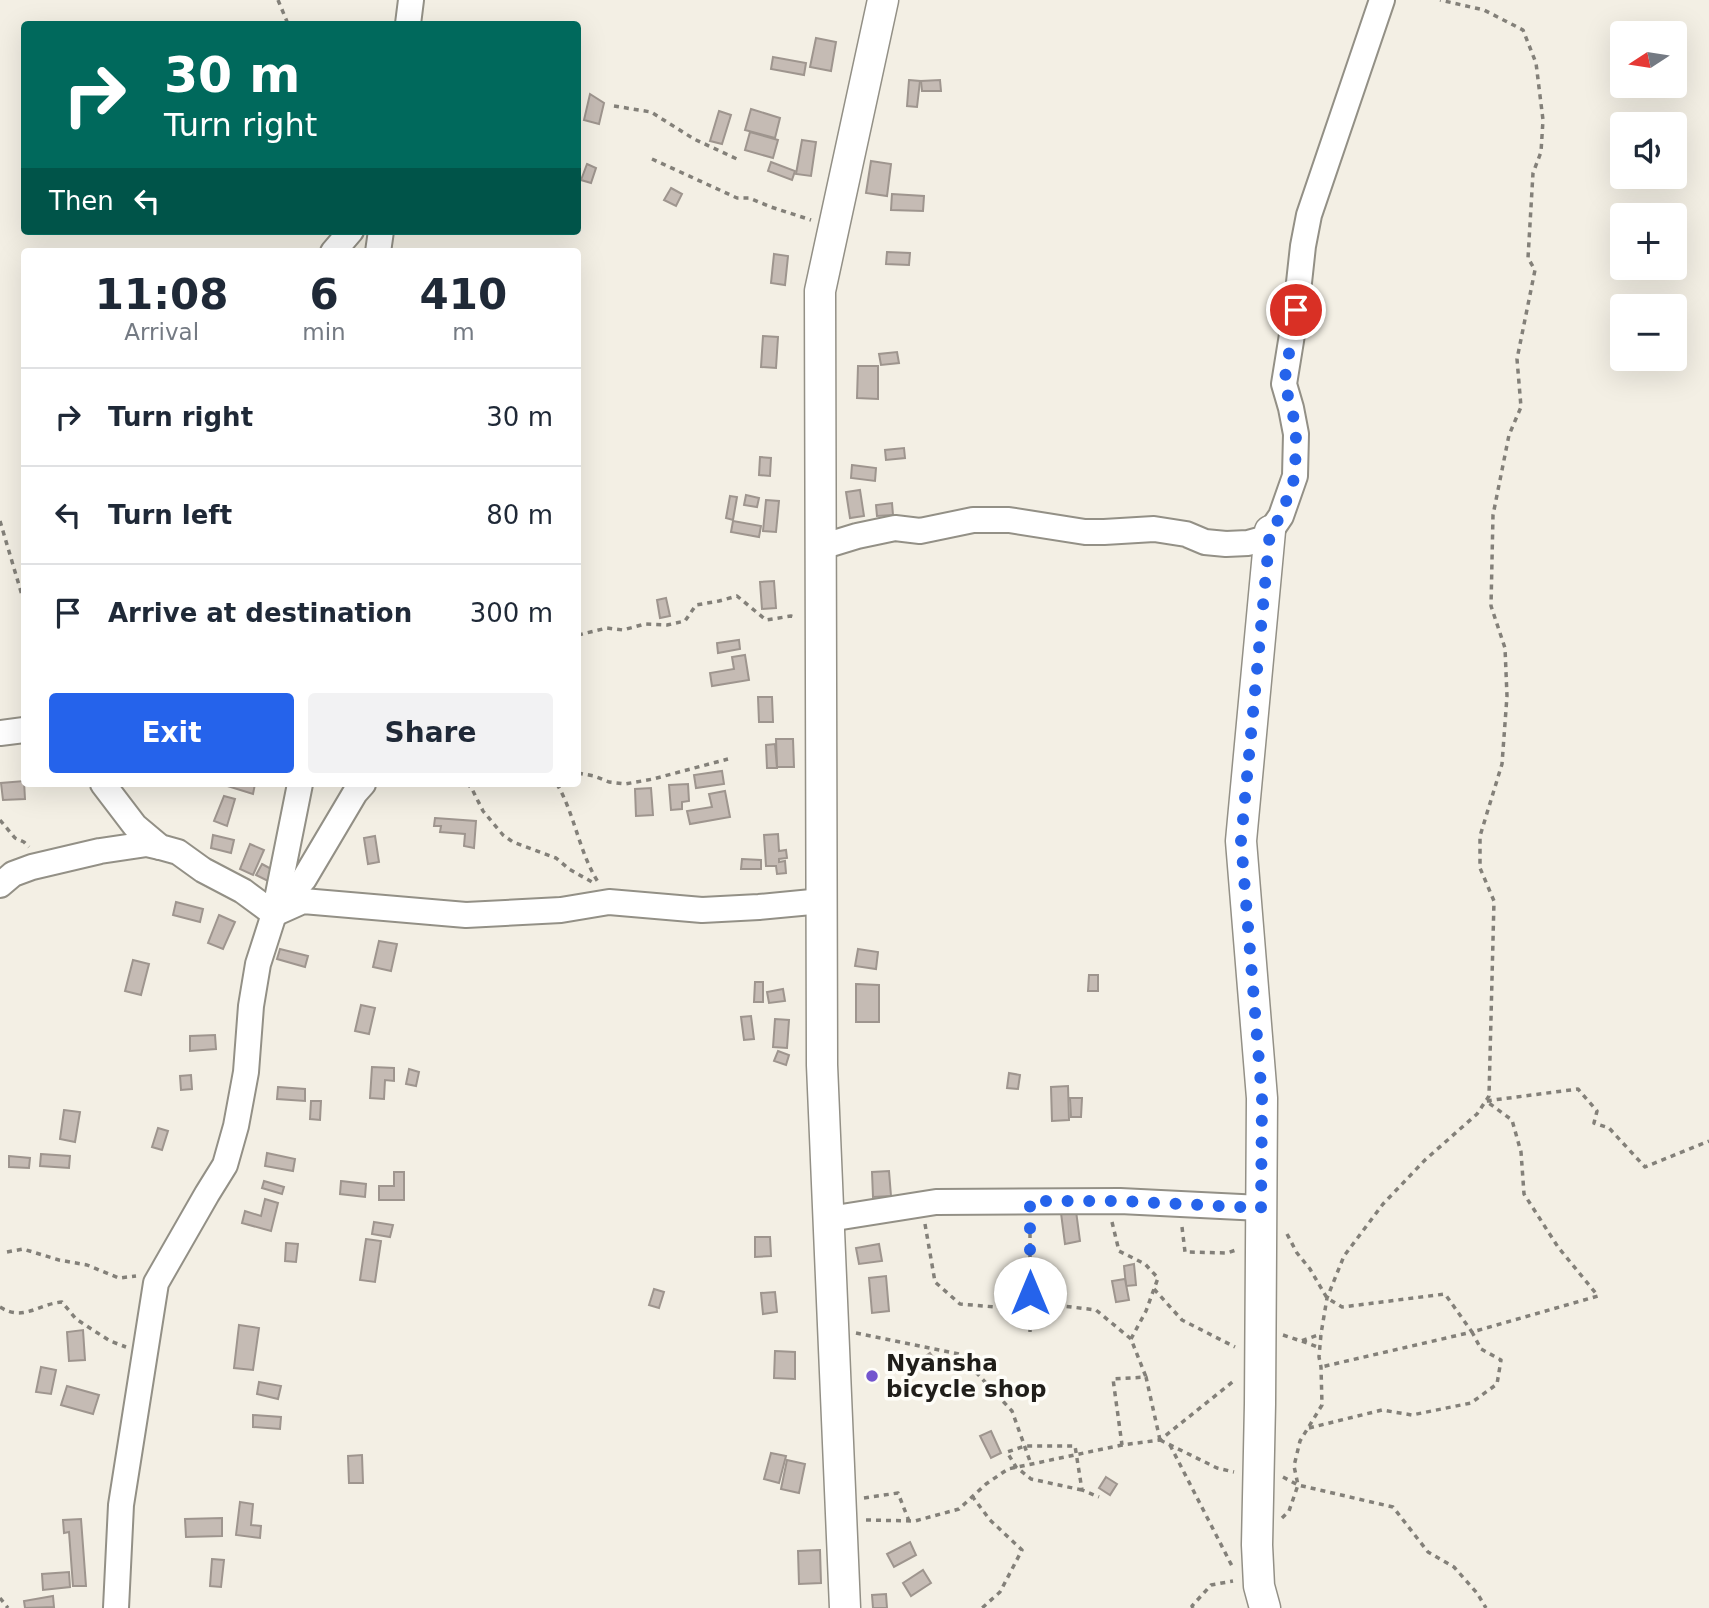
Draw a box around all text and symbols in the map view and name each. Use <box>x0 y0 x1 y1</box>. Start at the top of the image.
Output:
north arrow <box>1610 21 1687 98</box>
map controls <box>1610 21 1687 371</box>
text: 30 m <box>164 47 300 104</box>
icon: right <box>49 49 140 140</box>
text: Turn right <box>164 106 317 144</box>
button: sound <box>1610 112 1687 189</box>
icon: left <box>128 182 166 220</box>
text: Then <box>49 186 114 216</box>
button: + <box>1610 203 1687 280</box>
text: 11:08 <box>95 270 229 319</box>
text: 6 <box>309 270 339 319</box>
text: 410 <box>420 270 507 319</box>
pin <box>1266 280 1326 340</box>
icon: arrive <box>1277 291 1315 329</box>
button: − <box>1610 294 1687 371</box>
text: Arrival <box>124 319 199 345</box>
text: min <box>302 319 346 345</box>
text: m <box>452 319 475 345</box>
icon: right <box>49 398 87 436</box>
text: Turn right <box>108 402 253 432</box>
text: 30 m <box>486 402 553 432</box>
icon: left <box>49 496 87 534</box>
text: Turn left <box>108 500 232 530</box>
text: 80 m <box>486 500 553 530</box>
icon: arrive <box>49 594 87 632</box>
text: Arrive at destination <box>108 598 412 628</box>
text: 300 m <box>470 598 553 628</box>
button: Exit <box>49 693 294 773</box>
button: Share <box>308 693 553 773</box>
position arrow <box>993 1256 1067 1330</box>
place label: Nyansha bicycle shop <box>886 1350 1046 1402</box>
marker: Nyansha bicycle shop <box>864 1368 880 1384</box>

